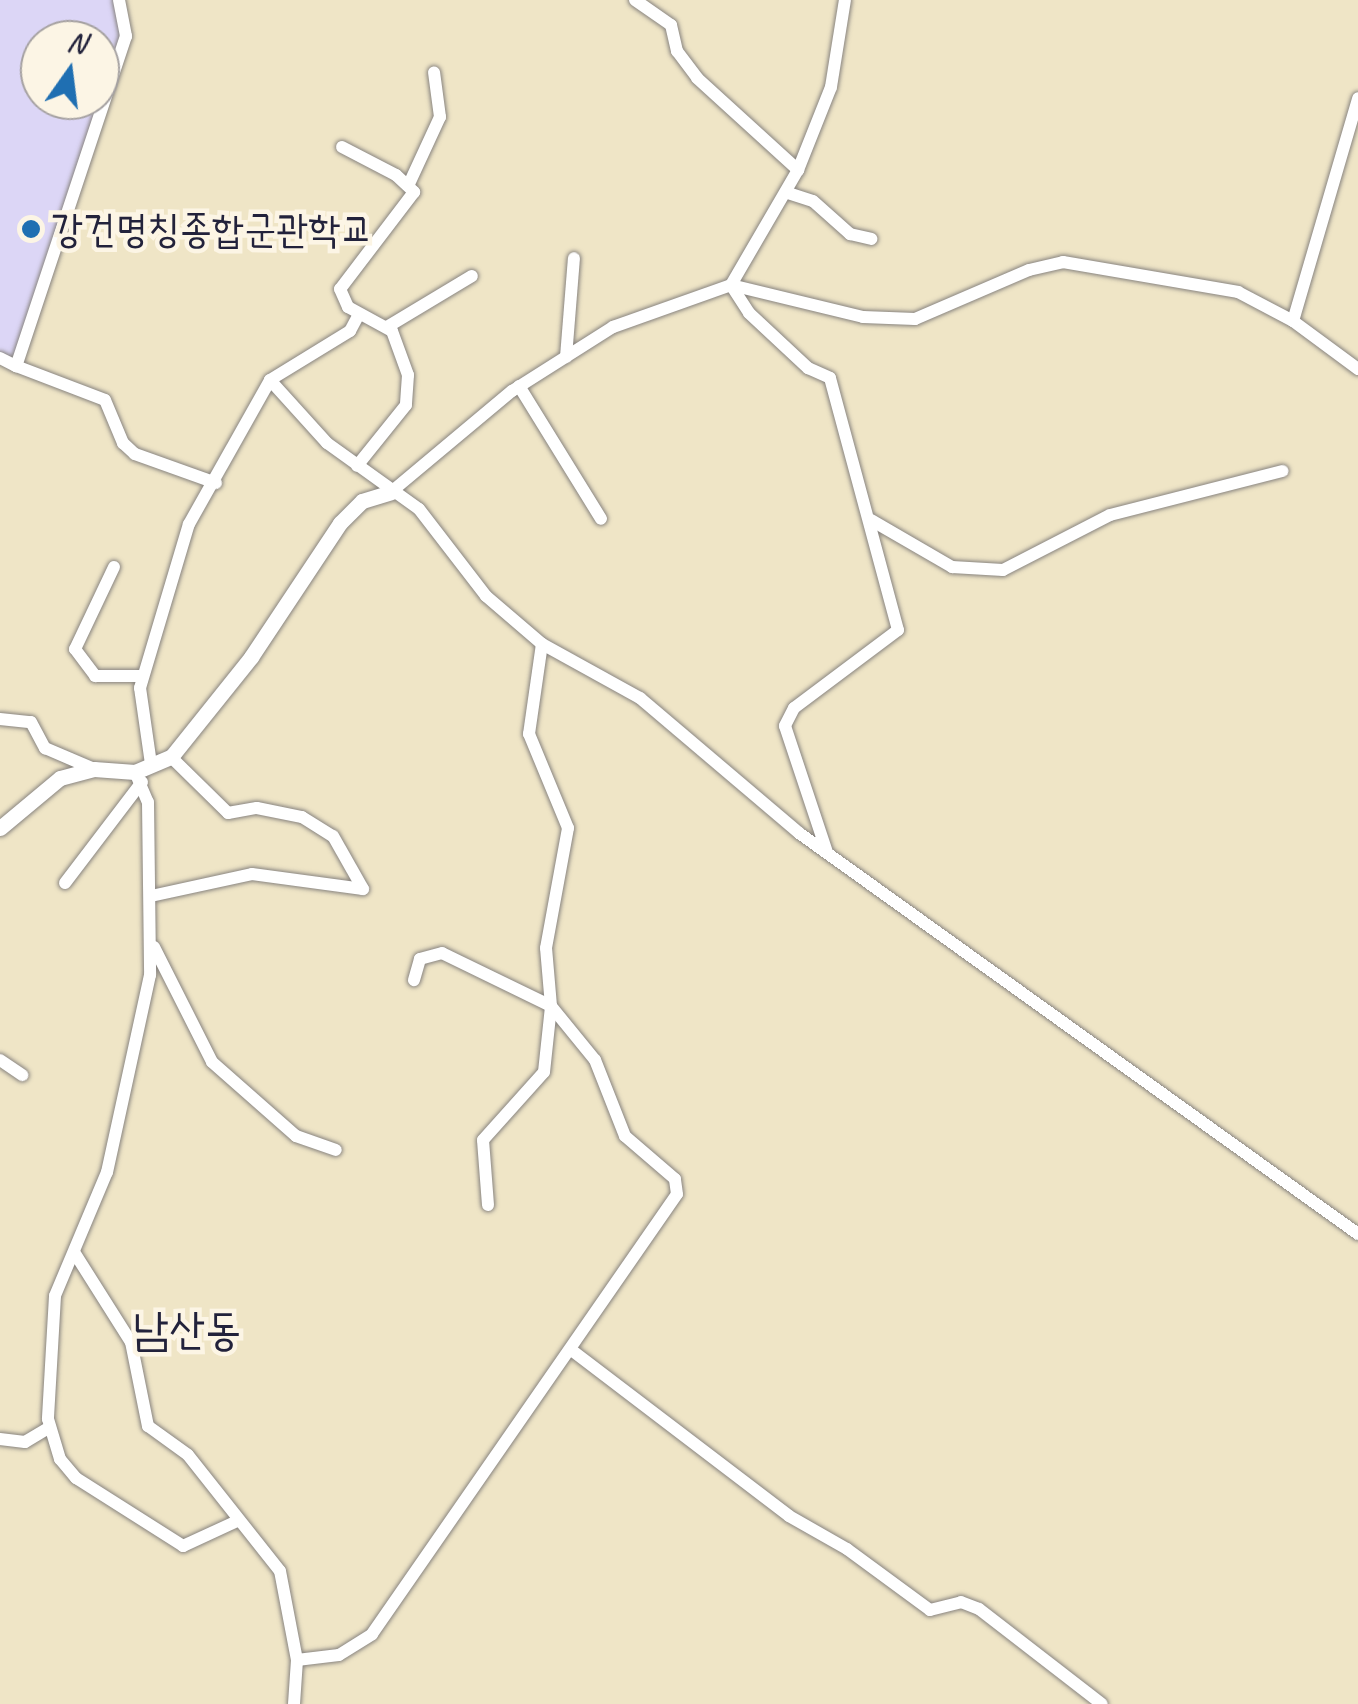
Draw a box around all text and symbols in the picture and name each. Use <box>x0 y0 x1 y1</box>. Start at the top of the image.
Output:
north arrow <box>20 20 120 120</box>
text: N <box>64 23 90 61</box>
place label: 강건명칭종합군관학교 <box>51 205 373 253</box>
marker: 강건명칭종합군관학교 <box>20 218 42 240</box>
district label: 남산동 <box>133 1303 241 1357</box>

